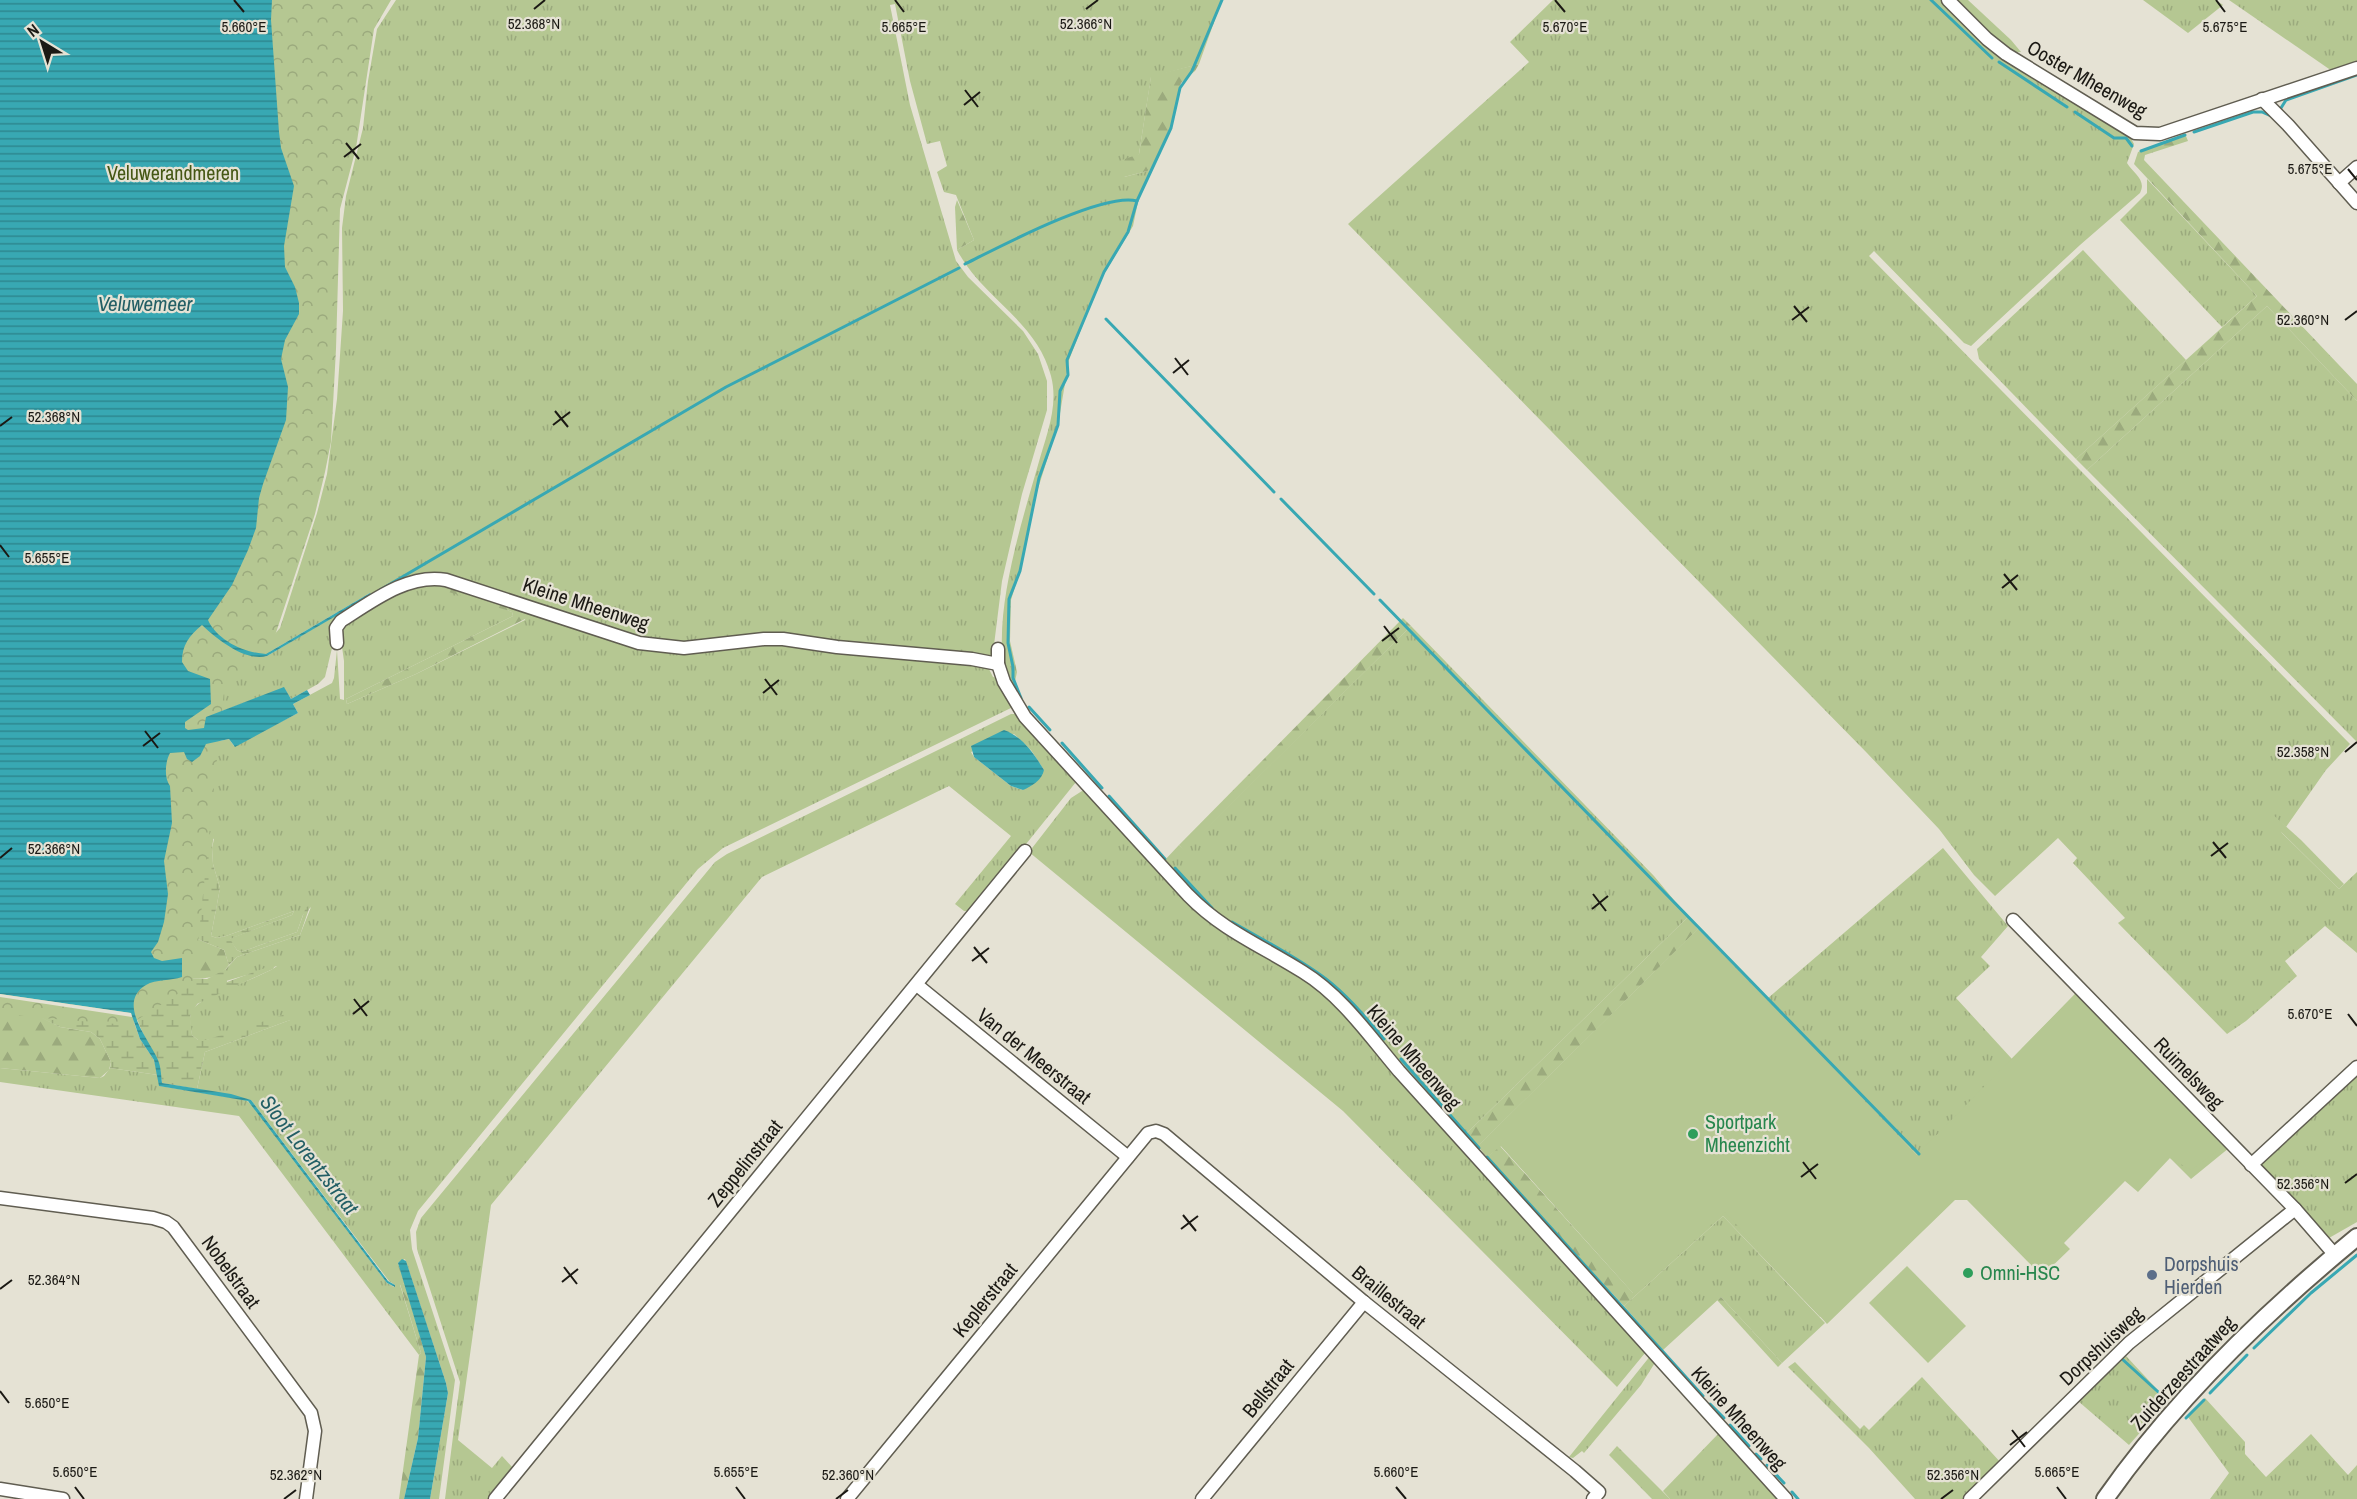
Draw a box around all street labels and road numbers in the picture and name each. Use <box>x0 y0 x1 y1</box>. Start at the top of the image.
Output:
street label: Ooster Mheenweg <box>2022 33 2152 124</box>
street label: Kleine Mheenweg <box>520 570 653 637</box>
street label: Kleine Mheenweg <box>1361 998 1468 1115</box>
street label: Van der Meerstraat <box>972 1001 1097 1110</box>
street label: Ruimelsweg <box>2148 1031 2230 1114</box>
street label: Zeppelinstraat <box>701 1113 788 1212</box>
street label: Nobelstraat <box>196 1230 267 1314</box>
street label: Keplerstraat <box>946 1256 1023 1343</box>
street label: Braillestraat <box>1347 1259 1432 1335</box>
street label: Dorpshuisweg <box>2053 1300 2148 1391</box>
street label: Zuiderzeestraatweg <box>2124 1310 2241 1436</box>
street label: Bellstraat <box>1236 1352 1300 1423</box>
street label: Kleine Mheenweg <box>1685 1360 1793 1475</box>

